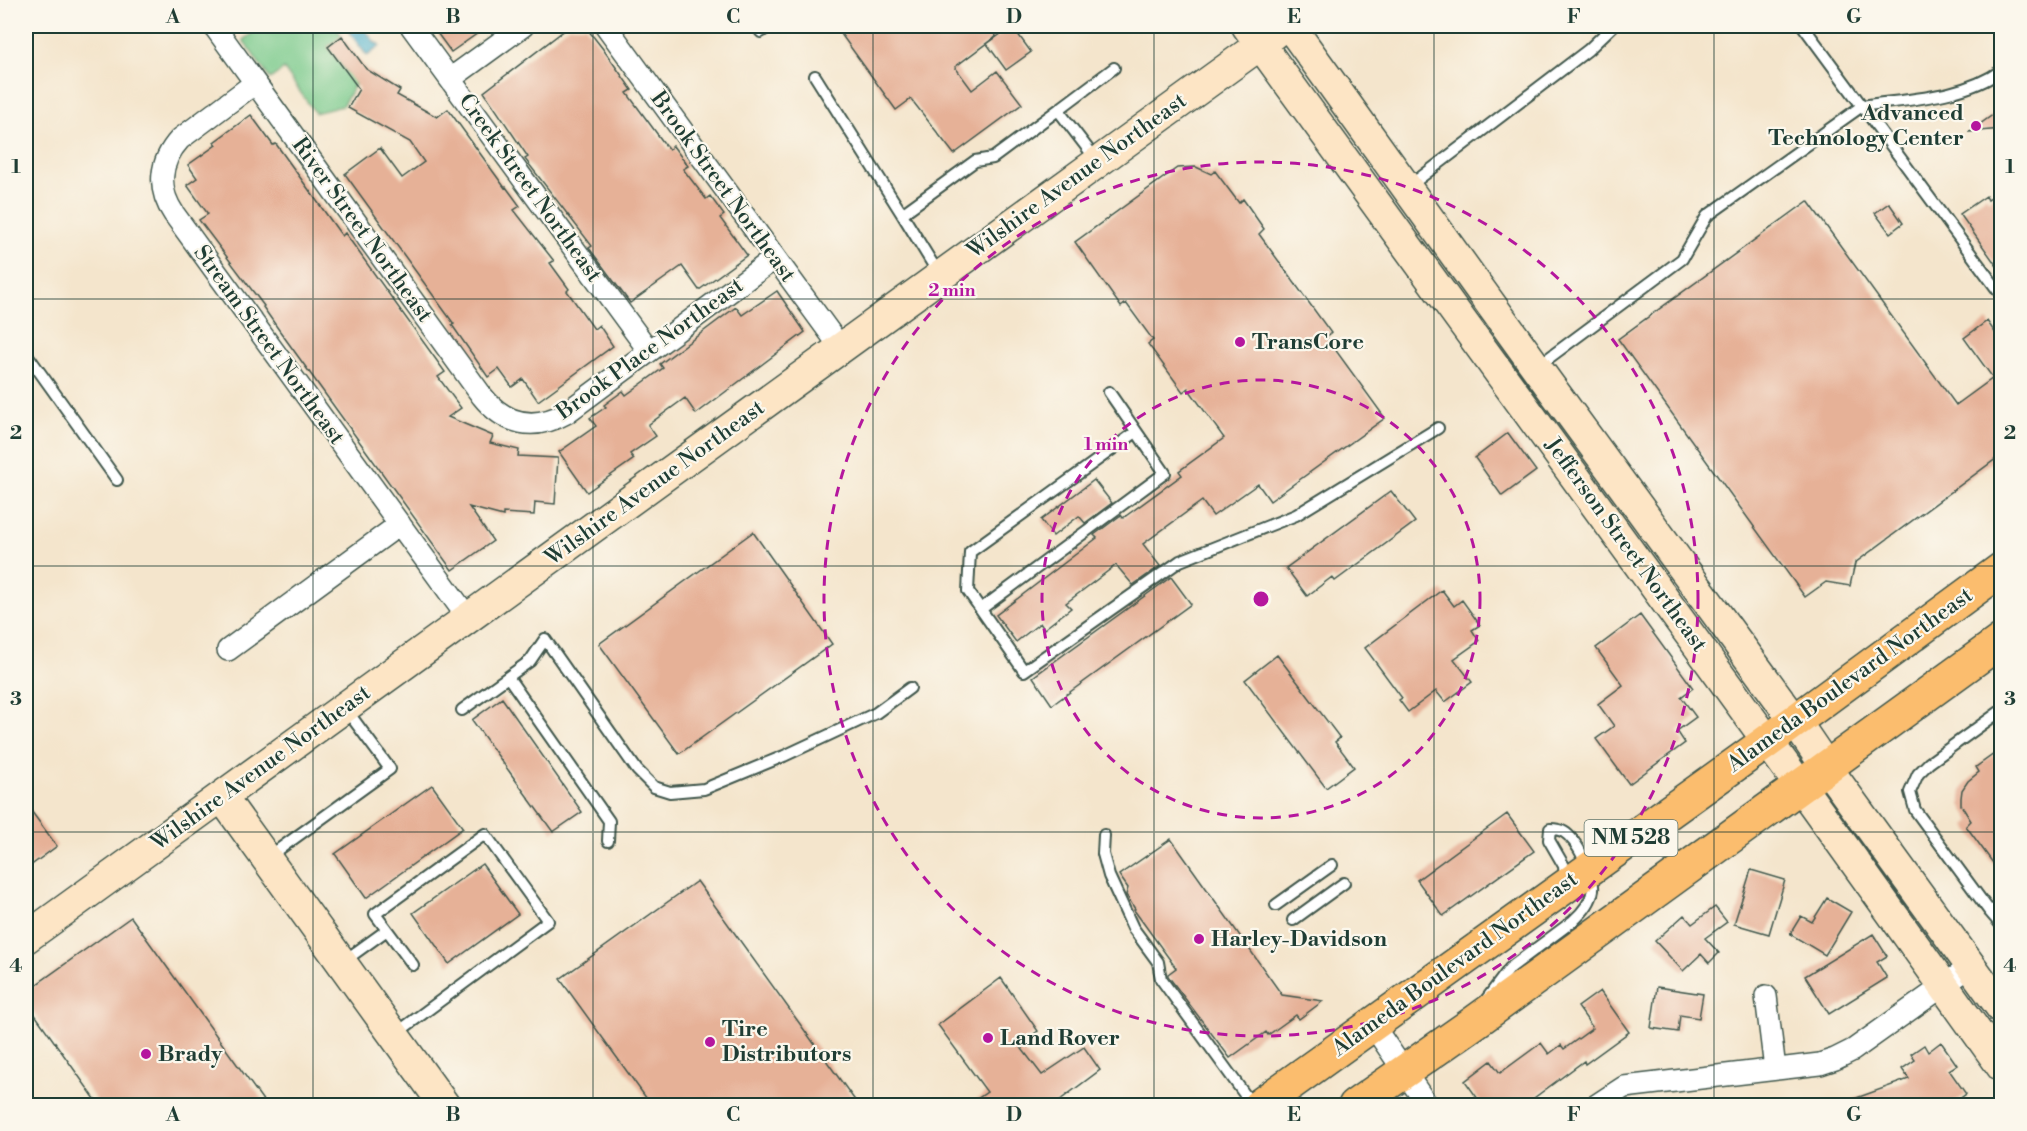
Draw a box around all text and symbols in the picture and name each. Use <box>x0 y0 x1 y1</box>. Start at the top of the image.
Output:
text: A <box>165 5 181 30</box>
text: B <box>445 5 461 30</box>
text: C <box>726 5 740 30</box>
text: D <box>1006 5 1022 30</box>
text: E <box>1287 5 1301 30</box>
text: F <box>1567 5 1581 30</box>
text: G <box>1846 5 1862 30</box>
street label: Brook Street Northeast <box>644 85 801 288</box>
street label: Wilshire Avenue Northeast <box>961 87 1192 265</box>
street label: Creek Street Northeast <box>452 88 608 288</box>
place label: Advanced Technology Center <box>1768 100 1964 152</box>
marker: Advanced Technology Center <box>1969 119 1983 133</box>
street label: River Street Northeast <box>286 132 438 328</box>
text: 1 <box>11 155 21 180</box>
text: 1 <box>2005 155 2015 180</box>
street label: Stream Street Northeast <box>188 240 350 450</box>
street label: Brook Place Northeast <box>550 272 749 426</box>
text: 2 min <box>928 279 976 302</box>
place label: TransCore <box>1252 329 1364 356</box>
marker: TransCore <box>1233 335 1247 349</box>
street label: Wilshire Avenue Northeast <box>539 394 770 572</box>
text: 2 <box>10 421 22 446</box>
text: 2 <box>2004 421 2016 446</box>
street label: Jefferson Street Northeast <box>1539 432 1713 658</box>
text: 1 min <box>1084 433 1128 456</box>
street label: Alameda Boulevard Northeast <box>1721 582 1978 779</box>
centre of rings <box>1251 589 1271 609</box>
street label: Wilshire Avenue Northeast <box>145 679 376 857</box>
text: 3 <box>10 687 22 712</box>
text: 3 <box>2004 687 2016 712</box>
road number: NM 528 <box>1584 820 1678 856</box>
street label: Alameda Boulevard Northeast <box>1326 866 1583 1063</box>
place label: Harley-Davidson <box>1211 926 1388 953</box>
marker: Harley-Davidson <box>1192 932 1206 946</box>
text: 4 <box>9 954 23 979</box>
text: 4 <box>2003 954 2017 979</box>
place label: Tire Distributors <box>722 1016 851 1068</box>
place label: Land Rover <box>1000 1025 1120 1052</box>
marker: Land Rover <box>981 1031 995 1045</box>
marker: Tire Distributors <box>703 1035 717 1049</box>
place label: Brady <box>158 1041 223 1068</box>
marker: Brady <box>139 1047 153 1061</box>
text: A <box>165 1103 181 1128</box>
text: B <box>445 1103 461 1128</box>
text: C <box>726 1103 740 1128</box>
text: D <box>1006 1103 1022 1128</box>
text: E <box>1287 1103 1301 1128</box>
text: F <box>1567 1103 1581 1128</box>
text: G <box>1846 1103 1862 1128</box>

